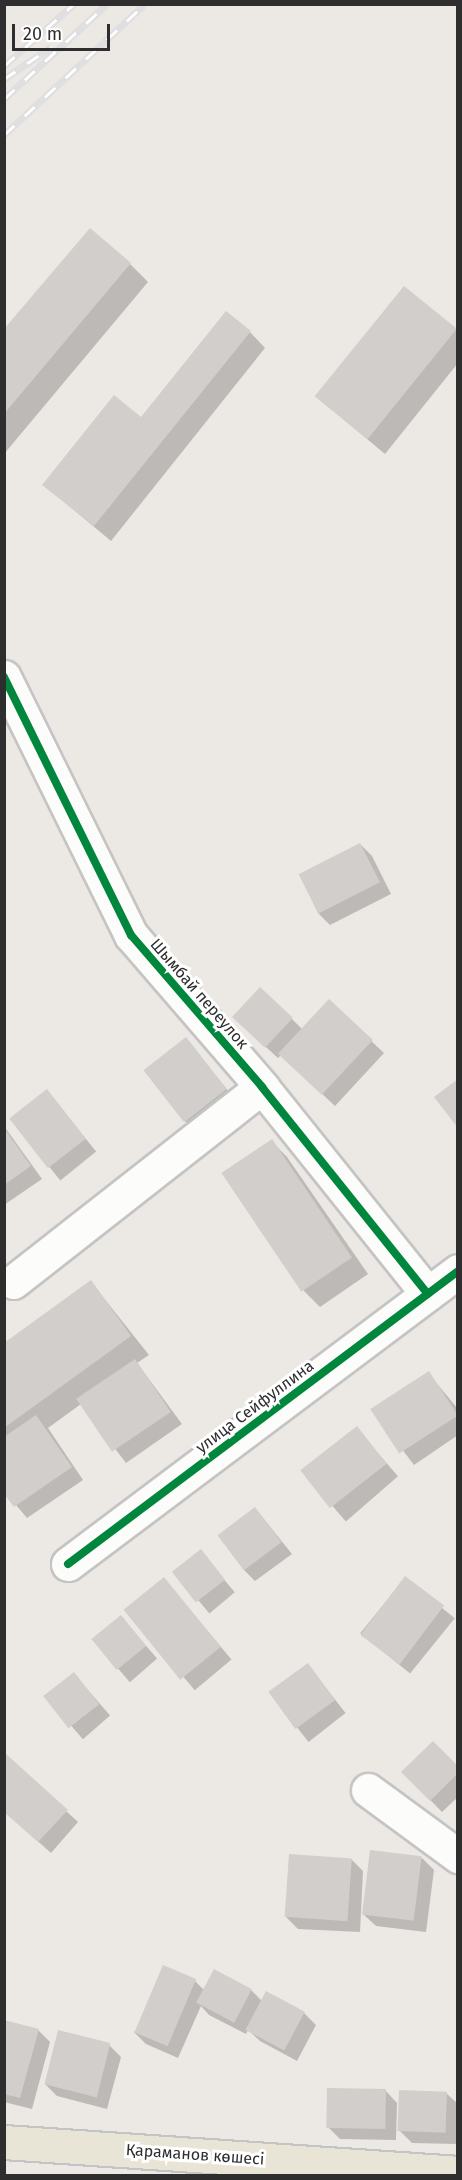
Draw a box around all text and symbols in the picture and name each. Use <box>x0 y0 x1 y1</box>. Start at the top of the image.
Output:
scale bar <box>15 12 112 50</box>
text: 20 m <box>23 23 62 45</box>
street label: Шымбай переулок <box>146 935 252 1053</box>
street label: улица Сейфуллина <box>192 1356 318 1458</box>
street label: Қараманов көшесі <box>125 2141 265 2169</box>

